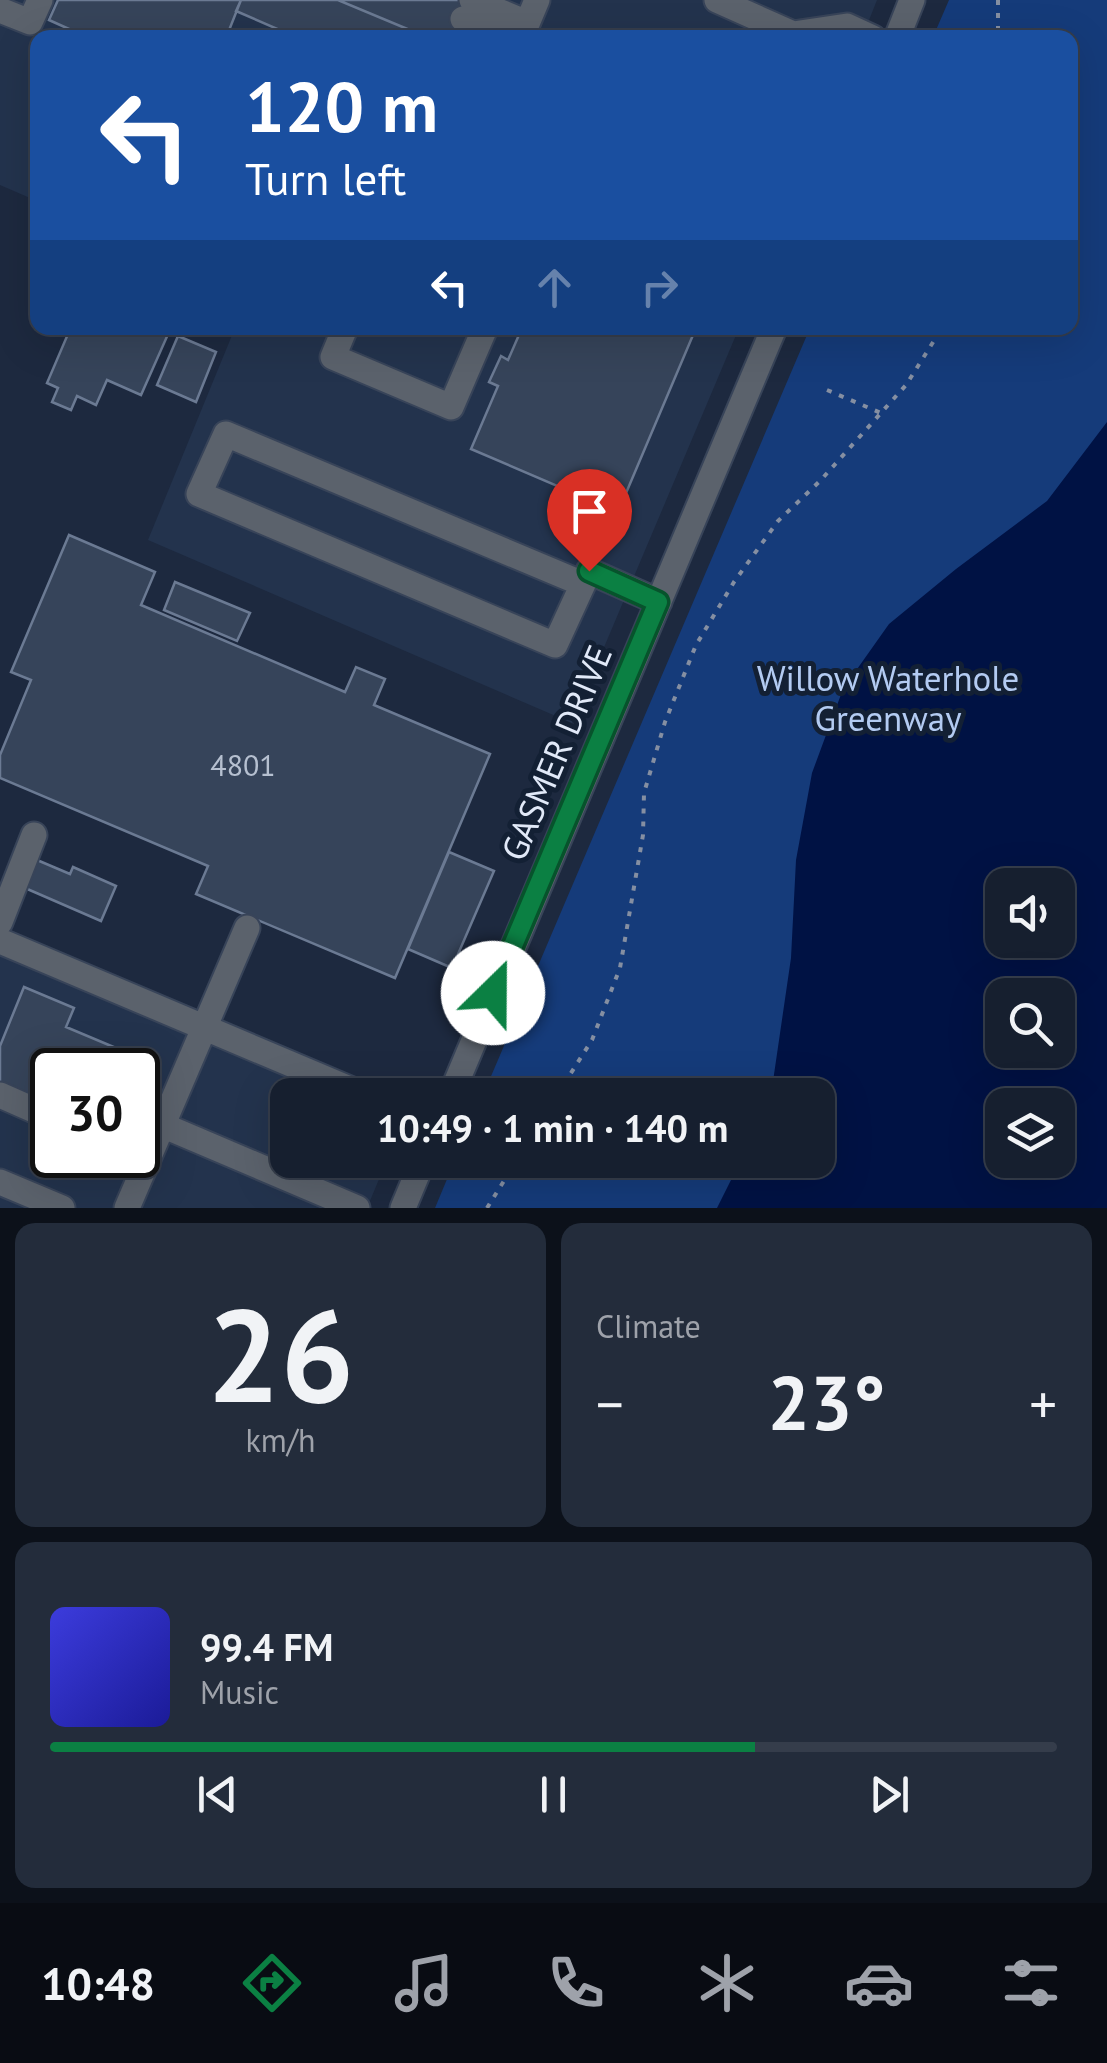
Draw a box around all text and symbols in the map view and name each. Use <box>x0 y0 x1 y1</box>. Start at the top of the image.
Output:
text: 120 m <box>245 61 438 151</box>
icon: left <box>80 70 210 200</box>
text: Turn left <box>245 149 406 207</box>
icon: left <box>422 260 477 315</box>
icon: ahead <box>527 260 582 315</box>
icon: right <box>632 260 687 315</box>
pin <box>547 469 632 572</box>
icon: arrive <box>562 484 617 539</box>
street label: GASMER DRIVE <box>490 638 622 867</box>
park label: Willow Waterhole Greenway <box>757 655 1019 741</box>
house number: 4801 <box>210 745 276 784</box>
map controls <box>985 868 1075 1178</box>
button: sound <box>985 868 1075 958</box>
position arrow <box>441 941 545 1045</box>
button: search <box>985 978 1075 1068</box>
speed limit sign: 30 <box>30 1048 160 1178</box>
button: layers <box>985 1088 1075 1178</box>
text: 10:49 · 1 min · 140 m <box>377 1103 728 1152</box>
text: 26 <box>207 1270 354 1438</box>
text: Climate <box>596 1305 701 1347</box>
text: 23° <box>768 1354 885 1451</box>
text: − <box>596 1368 624 1439</box>
text: + <box>1029 1368 1057 1439</box>
text: km/h <box>245 1419 316 1461</box>
text: 99.4 FM <box>200 1622 333 1671</box>
text: Music <box>200 1671 279 1713</box>
icon: previous <box>190 1767 245 1822</box>
icon: pause <box>526 1767 581 1822</box>
icon: next <box>862 1767 917 1822</box>
icon: directions <box>237 1948 307 2018</box>
icon: music <box>389 1948 459 2018</box>
icon: phone <box>541 1948 611 2018</box>
icon: climate <box>692 1948 762 2018</box>
icon: car <box>844 1948 914 2018</box>
icon: filters <box>996 1948 1066 2018</box>
text: 10:48 <box>41 1954 155 2012</box>

